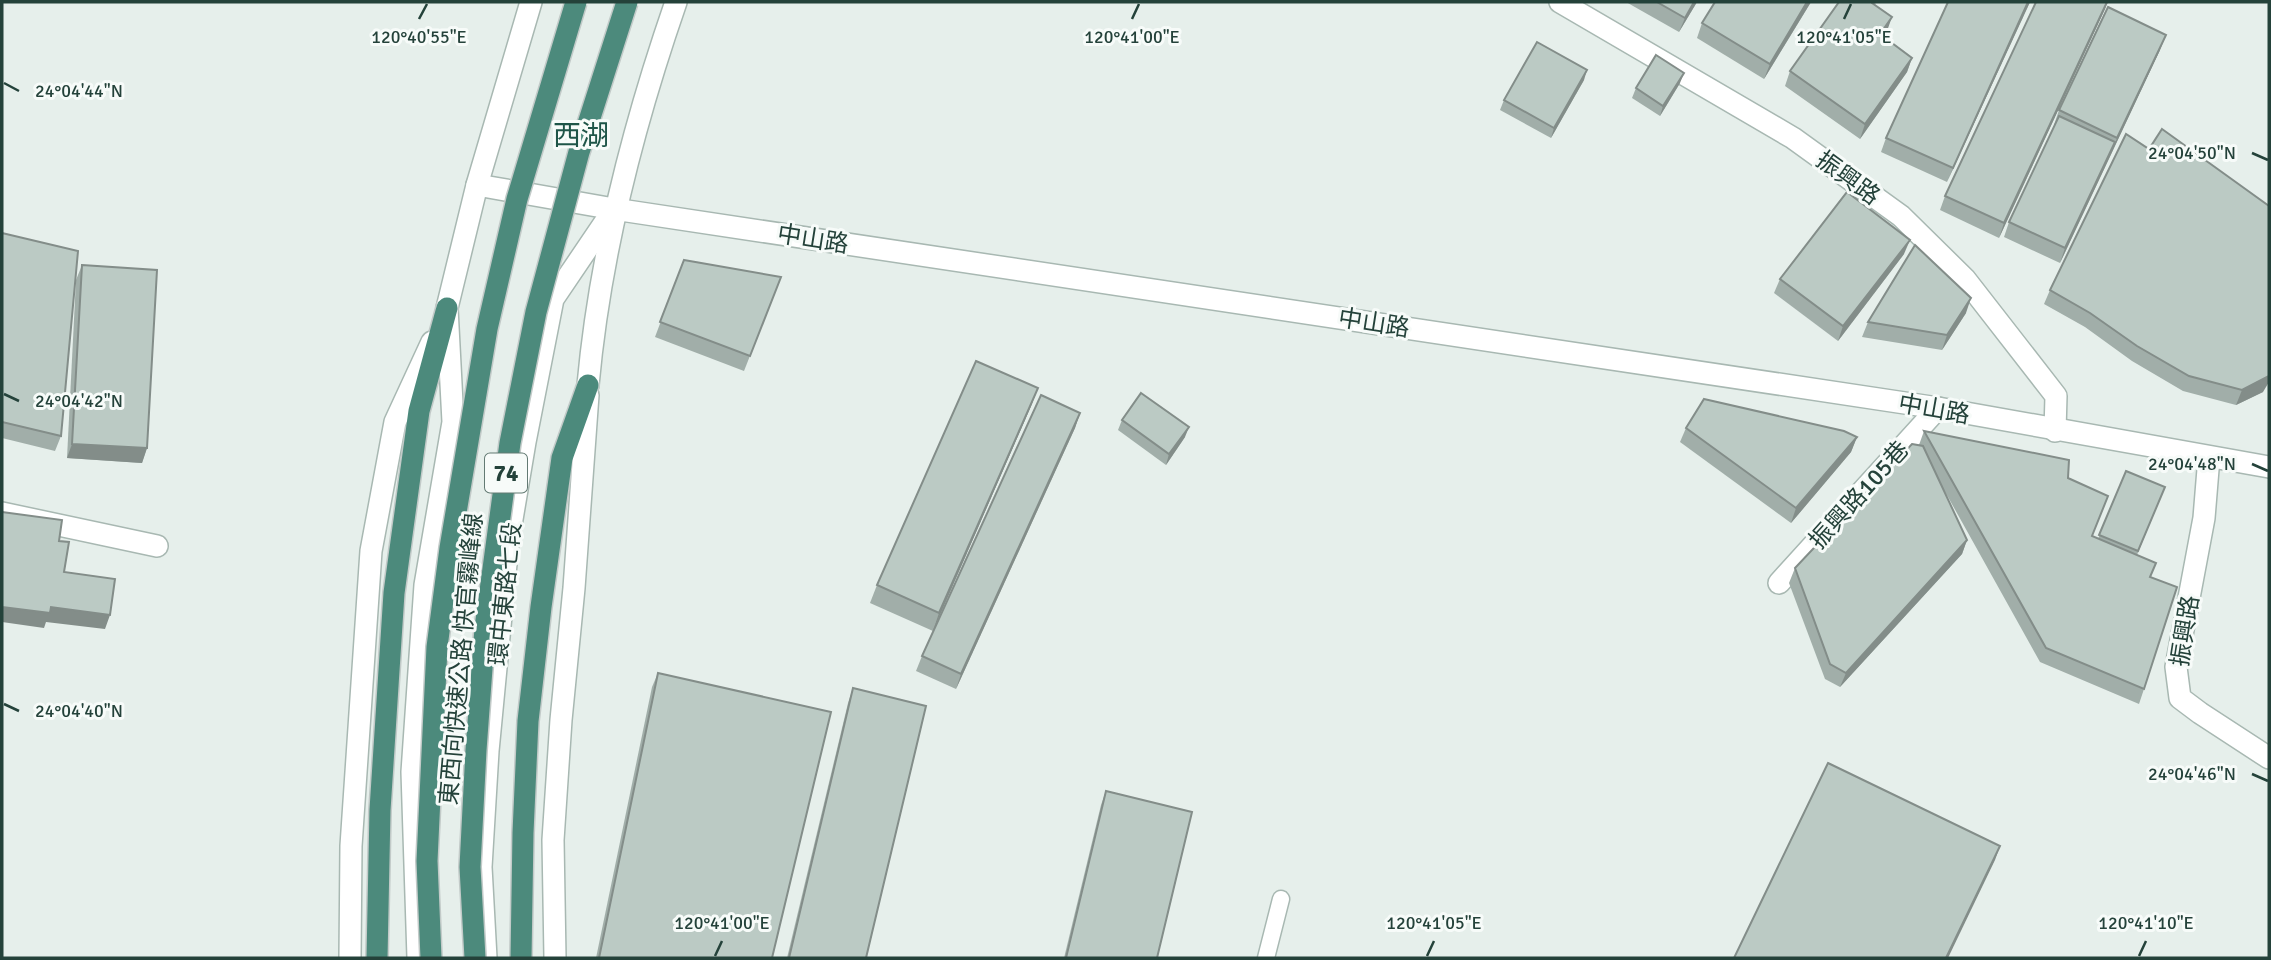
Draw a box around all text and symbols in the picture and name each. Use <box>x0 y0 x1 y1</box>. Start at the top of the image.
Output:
text: 120°40'55"E <box>371 26 467 48</box>
text: 120°41'00"E <box>1084 26 1180 48</box>
text: 120°41'05"E <box>1796 26 1892 48</box>
text: 24°04'44"N <box>35 80 123 102</box>
district label: 西湖 <box>553 119 609 153</box>
text: 24°04'50"N <box>2148 142 2236 164</box>
street label: 振興路 <box>1810 145 1886 211</box>
street label: 中山路 <box>775 219 851 259</box>
street label: 中山路 <box>1336 303 1412 343</box>
street label: 中山路 <box>1896 388 1972 430</box>
text: 24°04'42"N <box>35 390 123 412</box>
street label: 振興路105巷 <box>1803 435 1915 555</box>
road number: 74 <box>485 453 527 492</box>
text: 24°04'48"N <box>2148 453 2236 475</box>
street label: 東西向快速公路 快官霧峰線 <box>433 512 489 806</box>
street label: 環中東路七段 <box>483 521 527 667</box>
street label: 振興路 <box>2165 593 2205 669</box>
text: 24°04'40"N <box>35 700 123 722</box>
text: 24°04'46"N <box>2148 763 2236 785</box>
text: 120°41'00"E <box>674 912 770 934</box>
text: 120°41'05"E <box>1386 912 1482 934</box>
text: 120°41'10"E <box>2098 912 2194 934</box>

